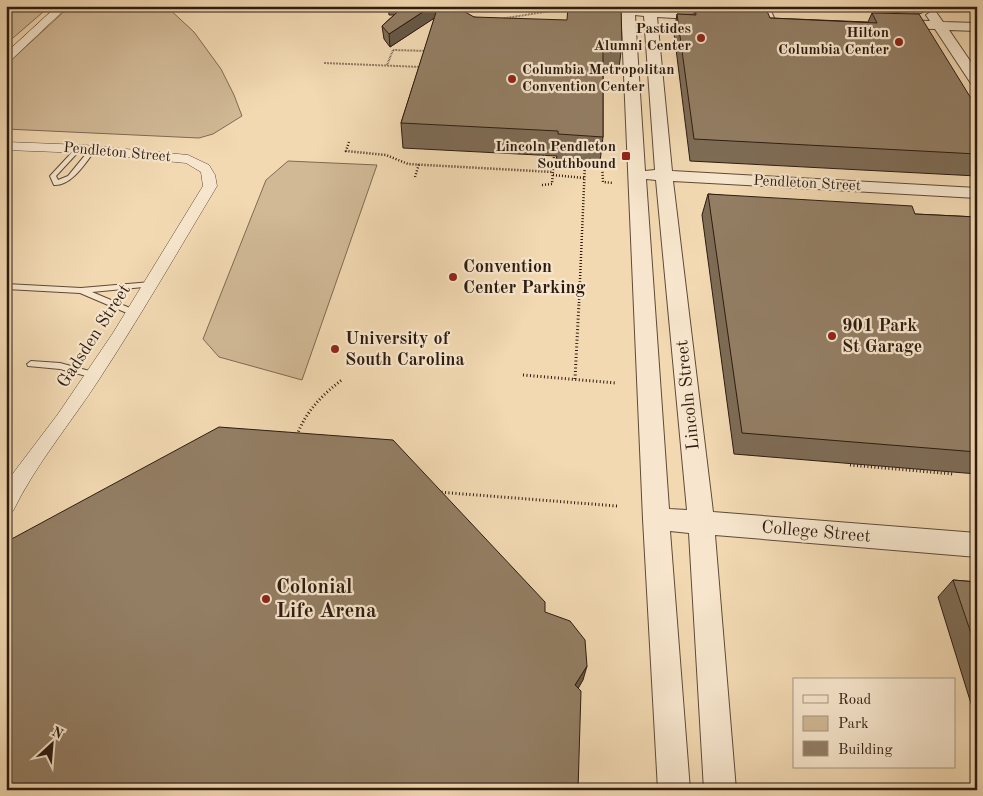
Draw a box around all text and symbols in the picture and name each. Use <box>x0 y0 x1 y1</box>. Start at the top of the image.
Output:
place label: Pastides Alumni Center <box>593 22 691 54</box>
place label: Hilton Columbia Center <box>778 26 889 58</box>
marker: Pastides Alumni Center <box>695 32 707 44</box>
marker: Hilton Columbia Center <box>893 36 905 48</box>
place label: Columbia Metropolitan Convention Center <box>522 63 675 95</box>
marker: Columbia Metropolitan Convention Center <box>506 73 518 85</box>
place label: Lincoln Pendleton Southbound <box>495 140 616 172</box>
street label: Pendleton Street <box>63 141 171 165</box>
marker: Lincoln Pendleton Southbound <box>620 150 632 162</box>
street label: Pendleton Street <box>753 174 861 194</box>
place label: Convention Center Parking <box>463 258 585 297</box>
marker: Convention Center Parking <box>447 271 459 283</box>
street label: Gadsden Street <box>54 281 134 391</box>
place label: 901 Park St Garage <box>842 317 922 356</box>
place label: University of South Carolina <box>345 330 465 369</box>
marker: 901 Park St Garage <box>826 330 838 342</box>
street label: Lincoln Street <box>673 339 703 451</box>
marker: University of South Carolina <box>329 343 341 355</box>
street label: College Street <box>761 518 871 546</box>
place label: Colonial Life Arena <box>276 577 377 622</box>
marker: Colonial Life Arena <box>260 593 272 605</box>
legend <box>793 678 956 768</box>
text: Road <box>838 693 872 708</box>
text: Park <box>838 717 869 732</box>
north arrow <box>28 718 78 768</box>
text: N <box>49 725 65 742</box>
text: Building <box>838 743 893 758</box>

